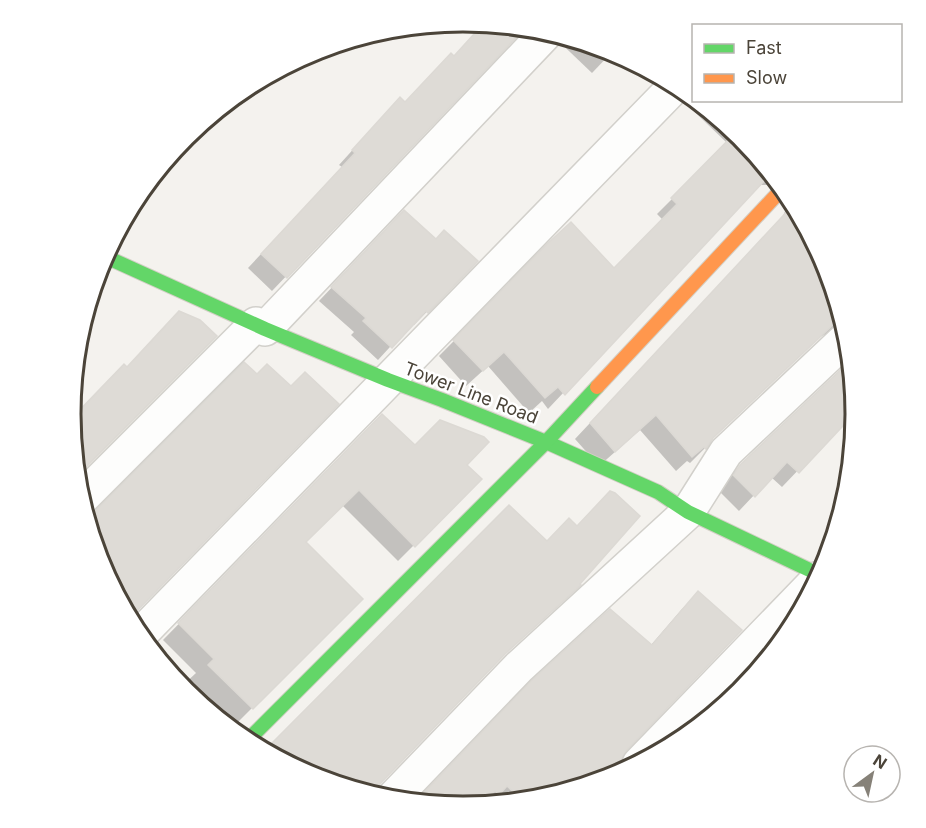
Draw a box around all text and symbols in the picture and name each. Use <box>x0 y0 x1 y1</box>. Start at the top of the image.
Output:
legend <box>692 24 902 102</box>
text: Fast <box>746 37 782 58</box>
text: Slow <box>746 67 787 88</box>
street label: Tower Line Road <box>401 357 541 428</box>
north arrow <box>842 744 902 804</box>
text: N <box>870 750 891 773</box>

